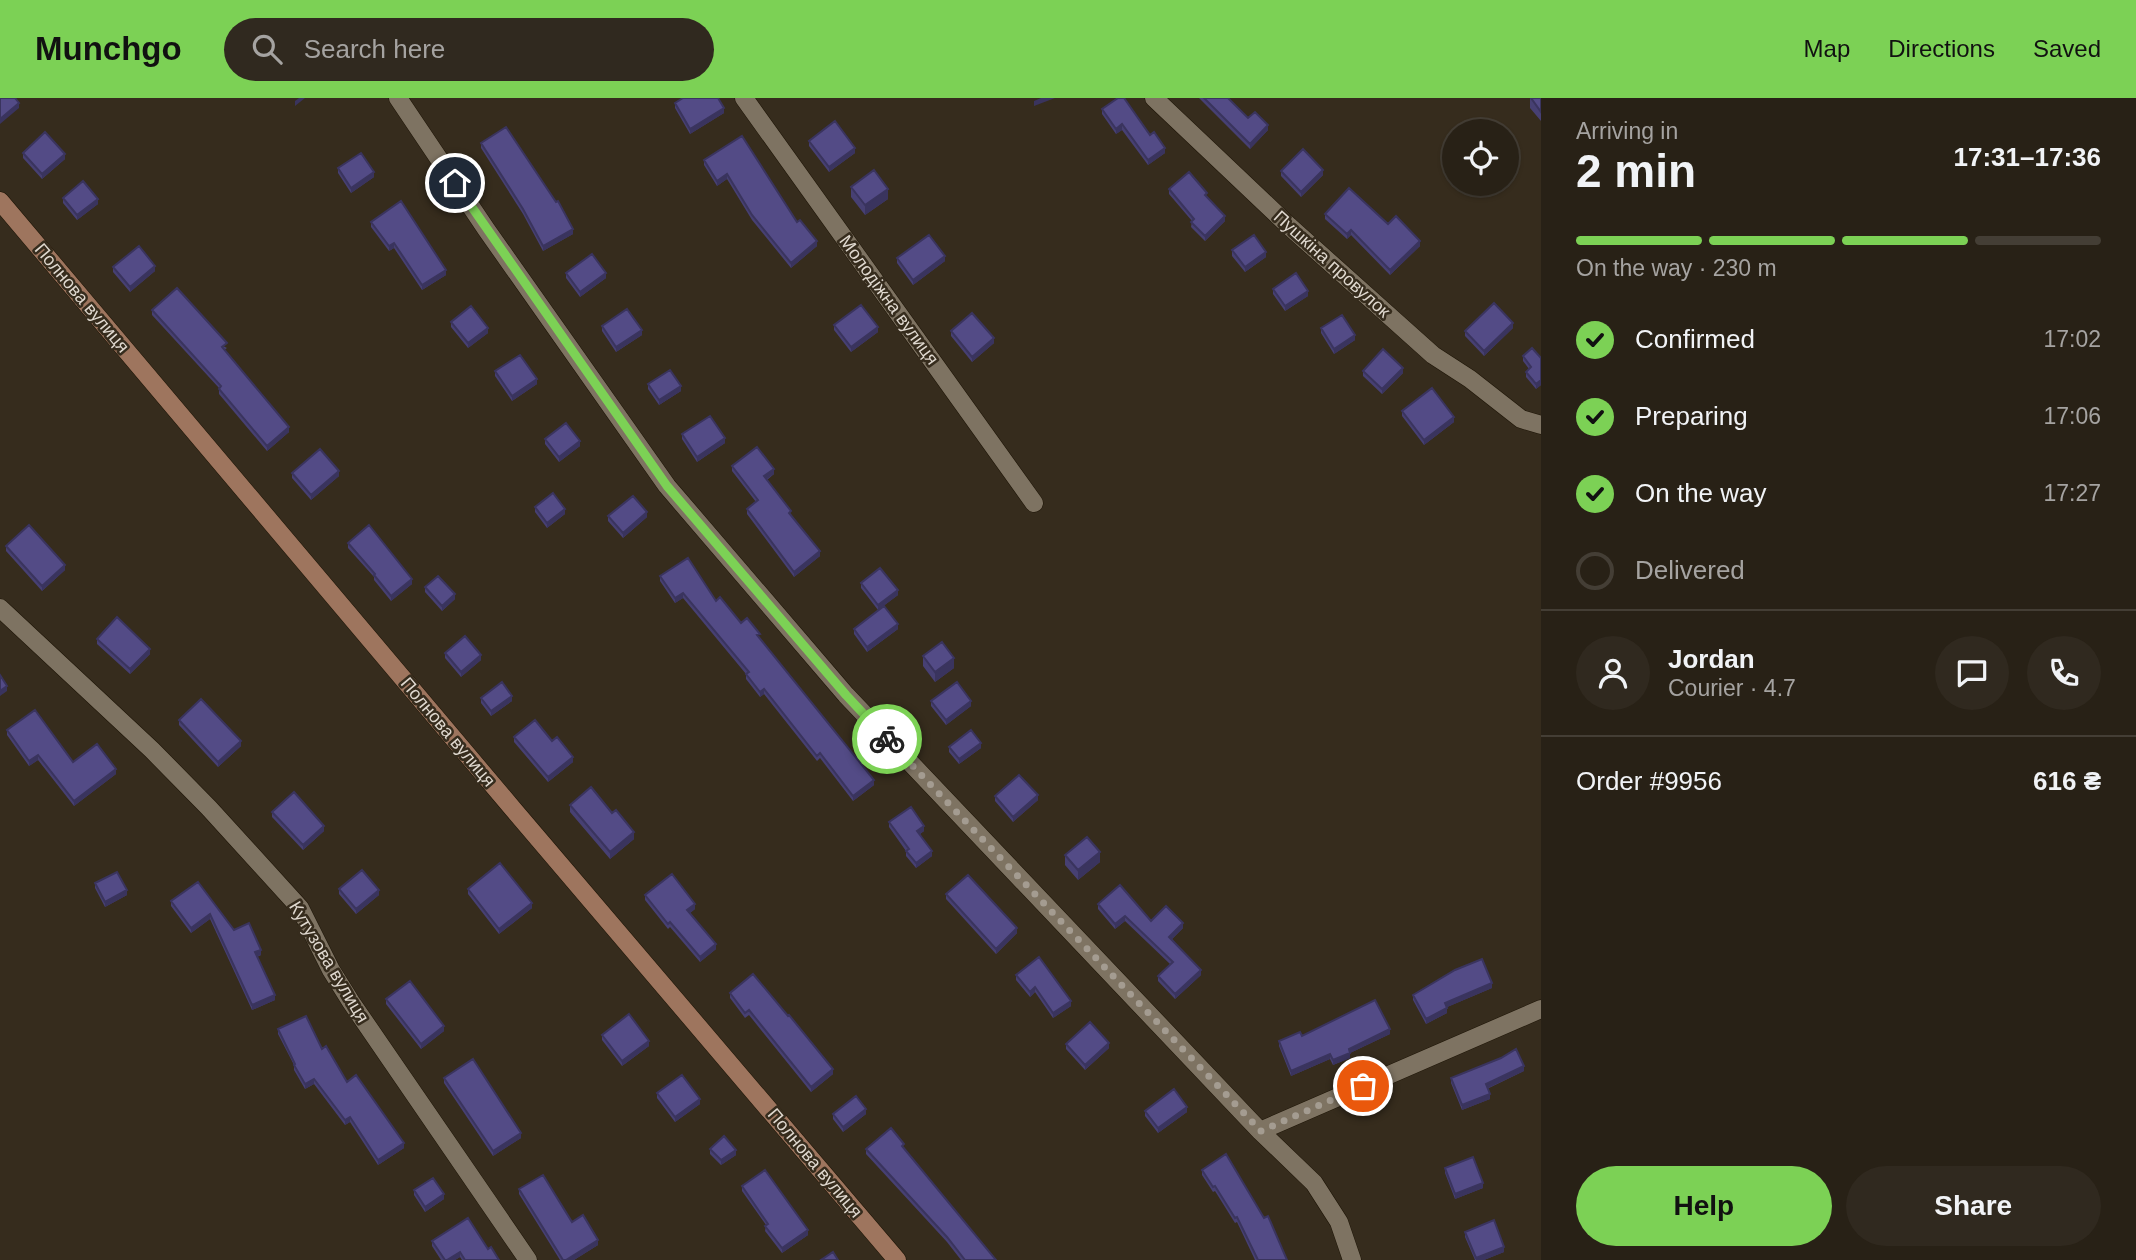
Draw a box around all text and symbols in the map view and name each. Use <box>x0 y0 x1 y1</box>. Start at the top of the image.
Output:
search box <box>224 18 714 81</box>
text: Munchgo <box>35 30 182 67</box>
icon: search <box>248 30 286 68</box>
text: Search here <box>304 34 445 64</box>
text: Map <box>1804 35 1850 62</box>
text: Directions <box>1888 35 1995 62</box>
text: Saved <box>2033 35 2101 62</box>
text: Arriving in <box>1576 118 1678 144</box>
map controls <box>1442 119 1519 196</box>
button: locate <box>1442 119 1519 196</box>
text: 17:31–17:36 <box>1954 142 2101 172</box>
text: 2 min <box>1576 145 1696 197</box>
pin <box>425 153 485 213</box>
icon: home <box>436 164 474 202</box>
street label: Пушкіна провулок <box>1270 207 1394 321</box>
street label: Молодіжна вулиця <box>835 231 943 369</box>
street label: Полнова вулиця <box>31 240 133 356</box>
text: On the way · 230 m <box>1576 255 1777 281</box>
icon: check <box>1576 321 1614 359</box>
text: Confirmed <box>1635 324 1755 354</box>
text: 17:02 <box>2043 326 2101 352</box>
icon: check <box>1576 398 1614 436</box>
text: Preparing <box>1635 401 1748 431</box>
text: 17:06 <box>2043 403 2101 429</box>
icon: check <box>1576 475 1614 513</box>
text: On the way <box>1635 478 1767 508</box>
text: 17:27 <box>2043 480 2101 506</box>
text: Delivered <box>1635 555 1745 585</box>
button: person <box>1576 636 1650 710</box>
button: chat <box>1935 636 2009 710</box>
button: phone <box>2027 636 2101 710</box>
text: Jordan <box>1668 644 1755 674</box>
street label: Полнова вулиця <box>397 674 499 790</box>
text: Courier · 4.7 <box>1668 675 1796 701</box>
courier <box>852 704 922 774</box>
icon: bike <box>868 720 906 758</box>
text: Order #9956 <box>1576 766 1722 796</box>
text: 616 ₴ <box>2033 766 2101 796</box>
street label: Кутузова вулиця <box>285 898 373 1026</box>
pin <box>1333 1056 1393 1116</box>
icon: bag <box>1344 1067 1382 1105</box>
street label: Полнова вулиця <box>764 1105 866 1221</box>
button: Help <box>1576 1166 1832 1246</box>
button: Share <box>1846 1166 2101 1246</box>

